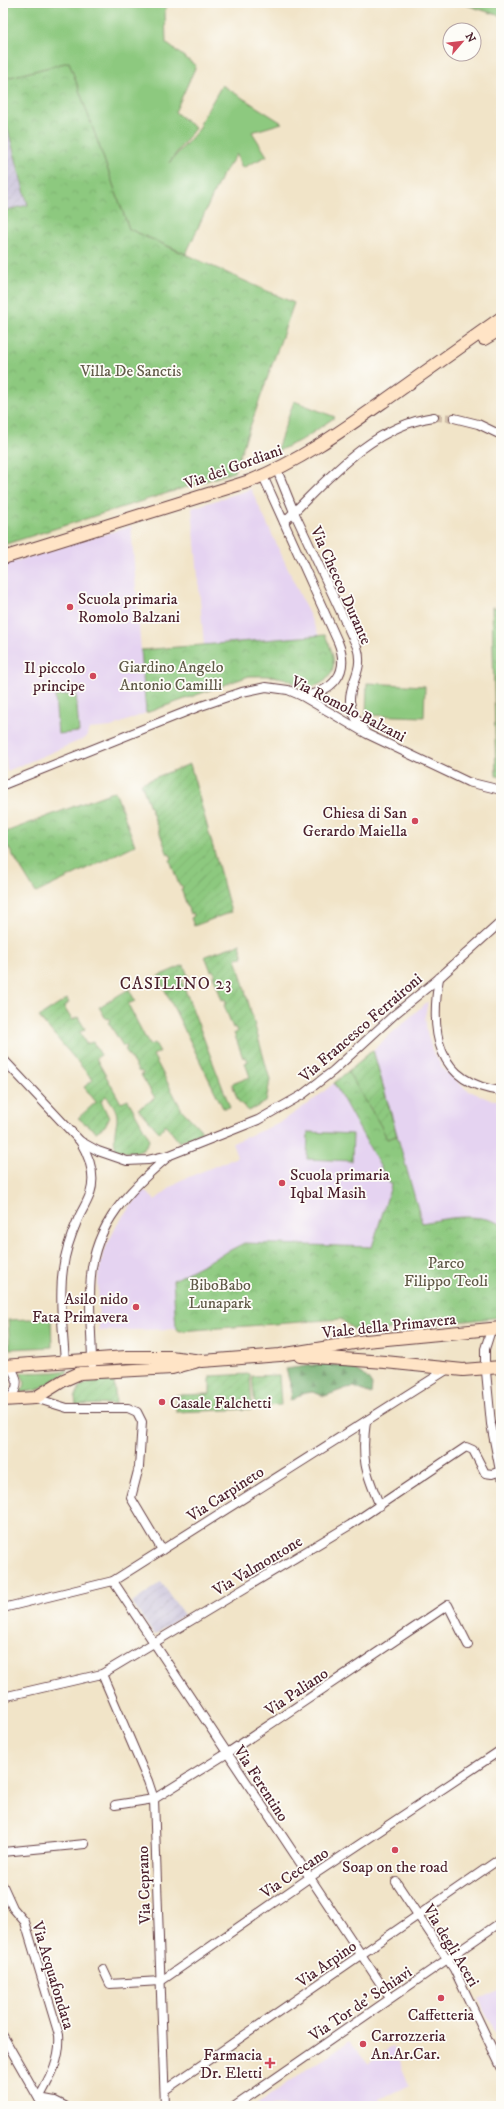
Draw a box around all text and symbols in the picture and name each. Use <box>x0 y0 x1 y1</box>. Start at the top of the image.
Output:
north arrow <box>442 22 482 62</box>
text: N <box>462 31 478 45</box>
park label: Villa De Sanctis <box>80 361 181 381</box>
street label: Via dei Gordiani <box>181 440 285 494</box>
street label: Via Checco Durante <box>306 522 376 648</box>
place label: Scuola primaria Romolo Balzani <box>78 589 180 627</box>
marker: Scuola primaria Romolo Balzani <box>65 602 75 612</box>
park label: Giardino Angelo Antonio Camilli <box>118 657 224 695</box>
place label: Il piccolo principe <box>24 658 85 696</box>
marker: Il piccolo principe <box>88 671 98 681</box>
street label: Via Romolo Balzani <box>287 671 409 746</box>
place label: Chiesa di San Gerardo Maiella <box>303 803 408 841</box>
marker: Chiesa di San Gerardo Maiella <box>410 816 420 826</box>
street label: Via Francesco Ferraironi <box>294 969 426 1087</box>
district label: CASILINO 23 <box>120 973 232 995</box>
place label: Scuola primaria Iqbal Masih <box>290 1165 390 1203</box>
marker: Scuola primaria Iqbal Masih <box>277 1178 287 1188</box>
park label: Parco Filippo Teoli <box>404 1253 488 1291</box>
park label: BiboBabo Lunapark <box>188 1275 252 1313</box>
place label: Asilo nido Fata Primavera <box>32 1289 128 1327</box>
marker: Asilo nido Fata Primavera <box>131 1302 141 1312</box>
street label: Viale della Primavera <box>320 1309 457 1343</box>
place label: Casale Falchetti <box>170 1393 271 1413</box>
marker: Casale Falchetti <box>157 1397 167 1407</box>
street label: Via Carpineto <box>182 1461 268 1527</box>
street label: Via Valmontone <box>208 1531 306 1601</box>
street label: Via Paliano <box>260 1663 332 1721</box>
street label: Via Ferentino <box>229 1741 293 1825</box>
street label: Via Ceccano <box>256 1843 333 1904</box>
street label: Via Ceprano <box>133 1845 155 1926</box>
marker: Soap on the road <box>390 1845 400 1855</box>
place label: Soap on the road <box>342 1857 448 1877</box>
street label: Via degli Aceri <box>418 1900 484 1990</box>
street label: Via Acquafondata <box>27 1918 79 2032</box>
street label: Via Arpino <box>292 1936 361 1992</box>
street label: Via Tor de' Schiavi <box>305 1962 416 2046</box>
marker: Caffetteria <box>436 1993 446 2003</box>
place label: Caffetteria <box>408 2005 475 2025</box>
place label: Carrozzeria An.Ar.Car. <box>371 2026 446 2064</box>
marker: Carrozzeria An.Ar.Car. <box>358 2039 368 2049</box>
place label: Farmacia Dr. Eletti <box>200 2045 262 2083</box>
marker: Farmacia Dr. Eletti <box>265 2058 275 2068</box>

